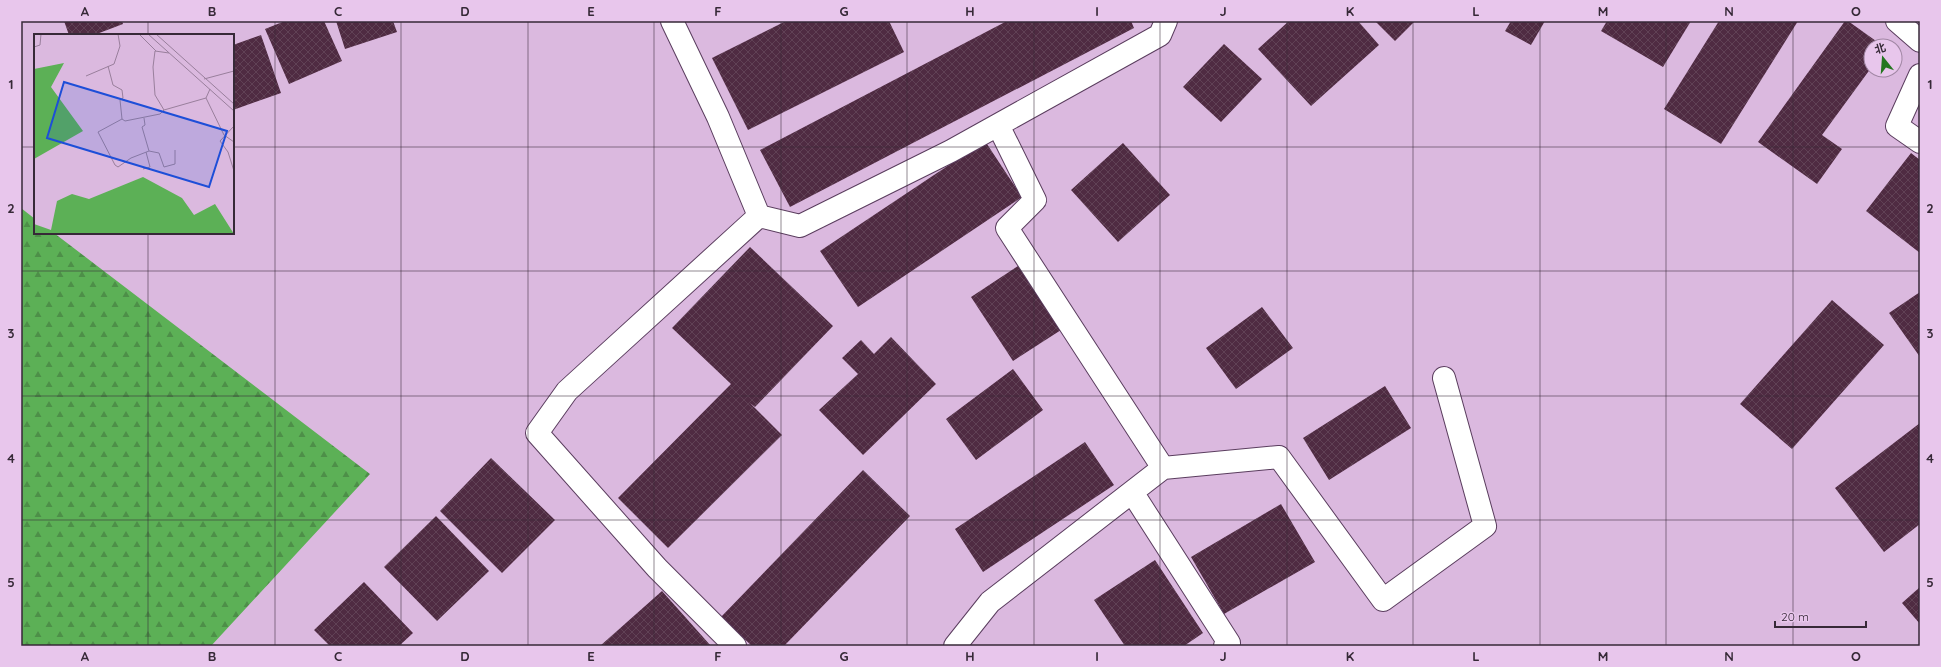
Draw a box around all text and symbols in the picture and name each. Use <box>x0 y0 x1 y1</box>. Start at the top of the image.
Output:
text: A <box>81 3 90 19</box>
text: B <box>208 3 216 19</box>
text: C <box>334 3 342 19</box>
text: D <box>460 3 470 19</box>
text: E <box>587 3 595 19</box>
text: F <box>714 3 722 19</box>
text: G <box>839 3 849 19</box>
text: H <box>965 3 975 19</box>
text: I <box>1095 3 1099 19</box>
text: J <box>1219 3 1227 19</box>
text: K <box>1346 3 1355 19</box>
text: L <box>1472 3 1480 19</box>
text: M <box>1598 3 1608 19</box>
text: N <box>1724 3 1734 19</box>
text: O <box>1851 3 1861 19</box>
inset map <box>34 34 234 234</box>
north arrow <box>1863 38 1903 78</box>
text: 北 <box>1873 40 1887 57</box>
text: 1 <box>8 76 14 92</box>
text: 1 <box>1927 76 1933 92</box>
text: 2 <box>7 200 15 216</box>
text: 2 <box>1926 200 1934 216</box>
text: 3 <box>8 325 15 341</box>
text: 3 <box>1927 325 1934 341</box>
text: 4 <box>7 450 15 466</box>
text: 4 <box>1926 450 1934 466</box>
text: 5 <box>7 574 15 590</box>
text: 5 <box>1926 574 1934 590</box>
scale bar <box>1775 603 1866 629</box>
text: 20 m <box>1781 609 1809 624</box>
text: A <box>81 648 90 664</box>
text: B <box>208 648 216 664</box>
text: C <box>334 648 342 664</box>
text: D <box>460 648 470 664</box>
text: E <box>587 648 595 664</box>
text: F <box>714 648 722 664</box>
text: G <box>839 648 849 664</box>
text: H <box>965 648 975 664</box>
text: I <box>1095 648 1099 664</box>
text: J <box>1219 648 1227 664</box>
text: K <box>1346 648 1355 664</box>
text: L <box>1472 648 1480 664</box>
text: M <box>1598 648 1608 664</box>
text: N <box>1724 648 1734 664</box>
text: O <box>1851 648 1861 664</box>

